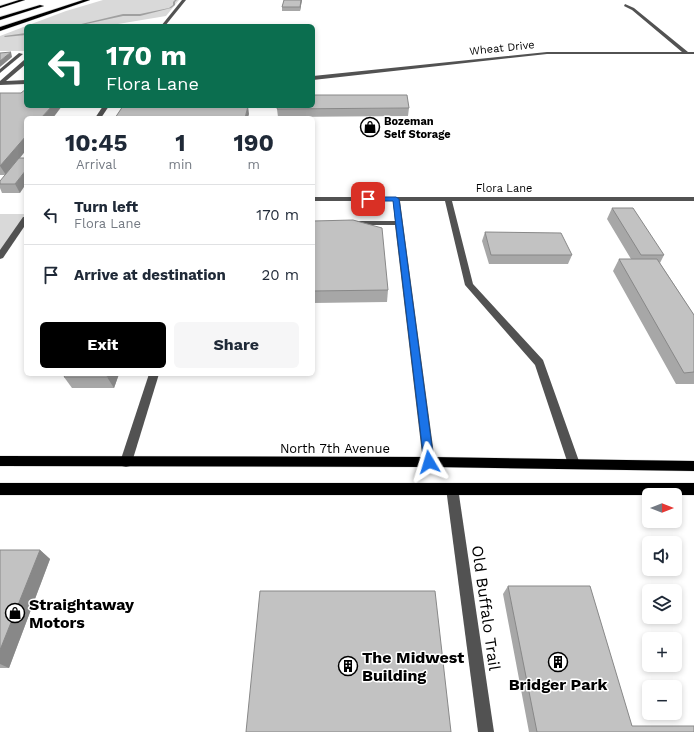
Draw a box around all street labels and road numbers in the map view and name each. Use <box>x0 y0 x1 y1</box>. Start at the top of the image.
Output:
street label: Wheat Drive <box>469 38 535 58</box>
street label: Flora Lane <box>476 182 532 195</box>
street label: North 7th Avenue <box>280 441 390 456</box>
street label: Old Buffalo Trail <box>468 544 504 672</box>

